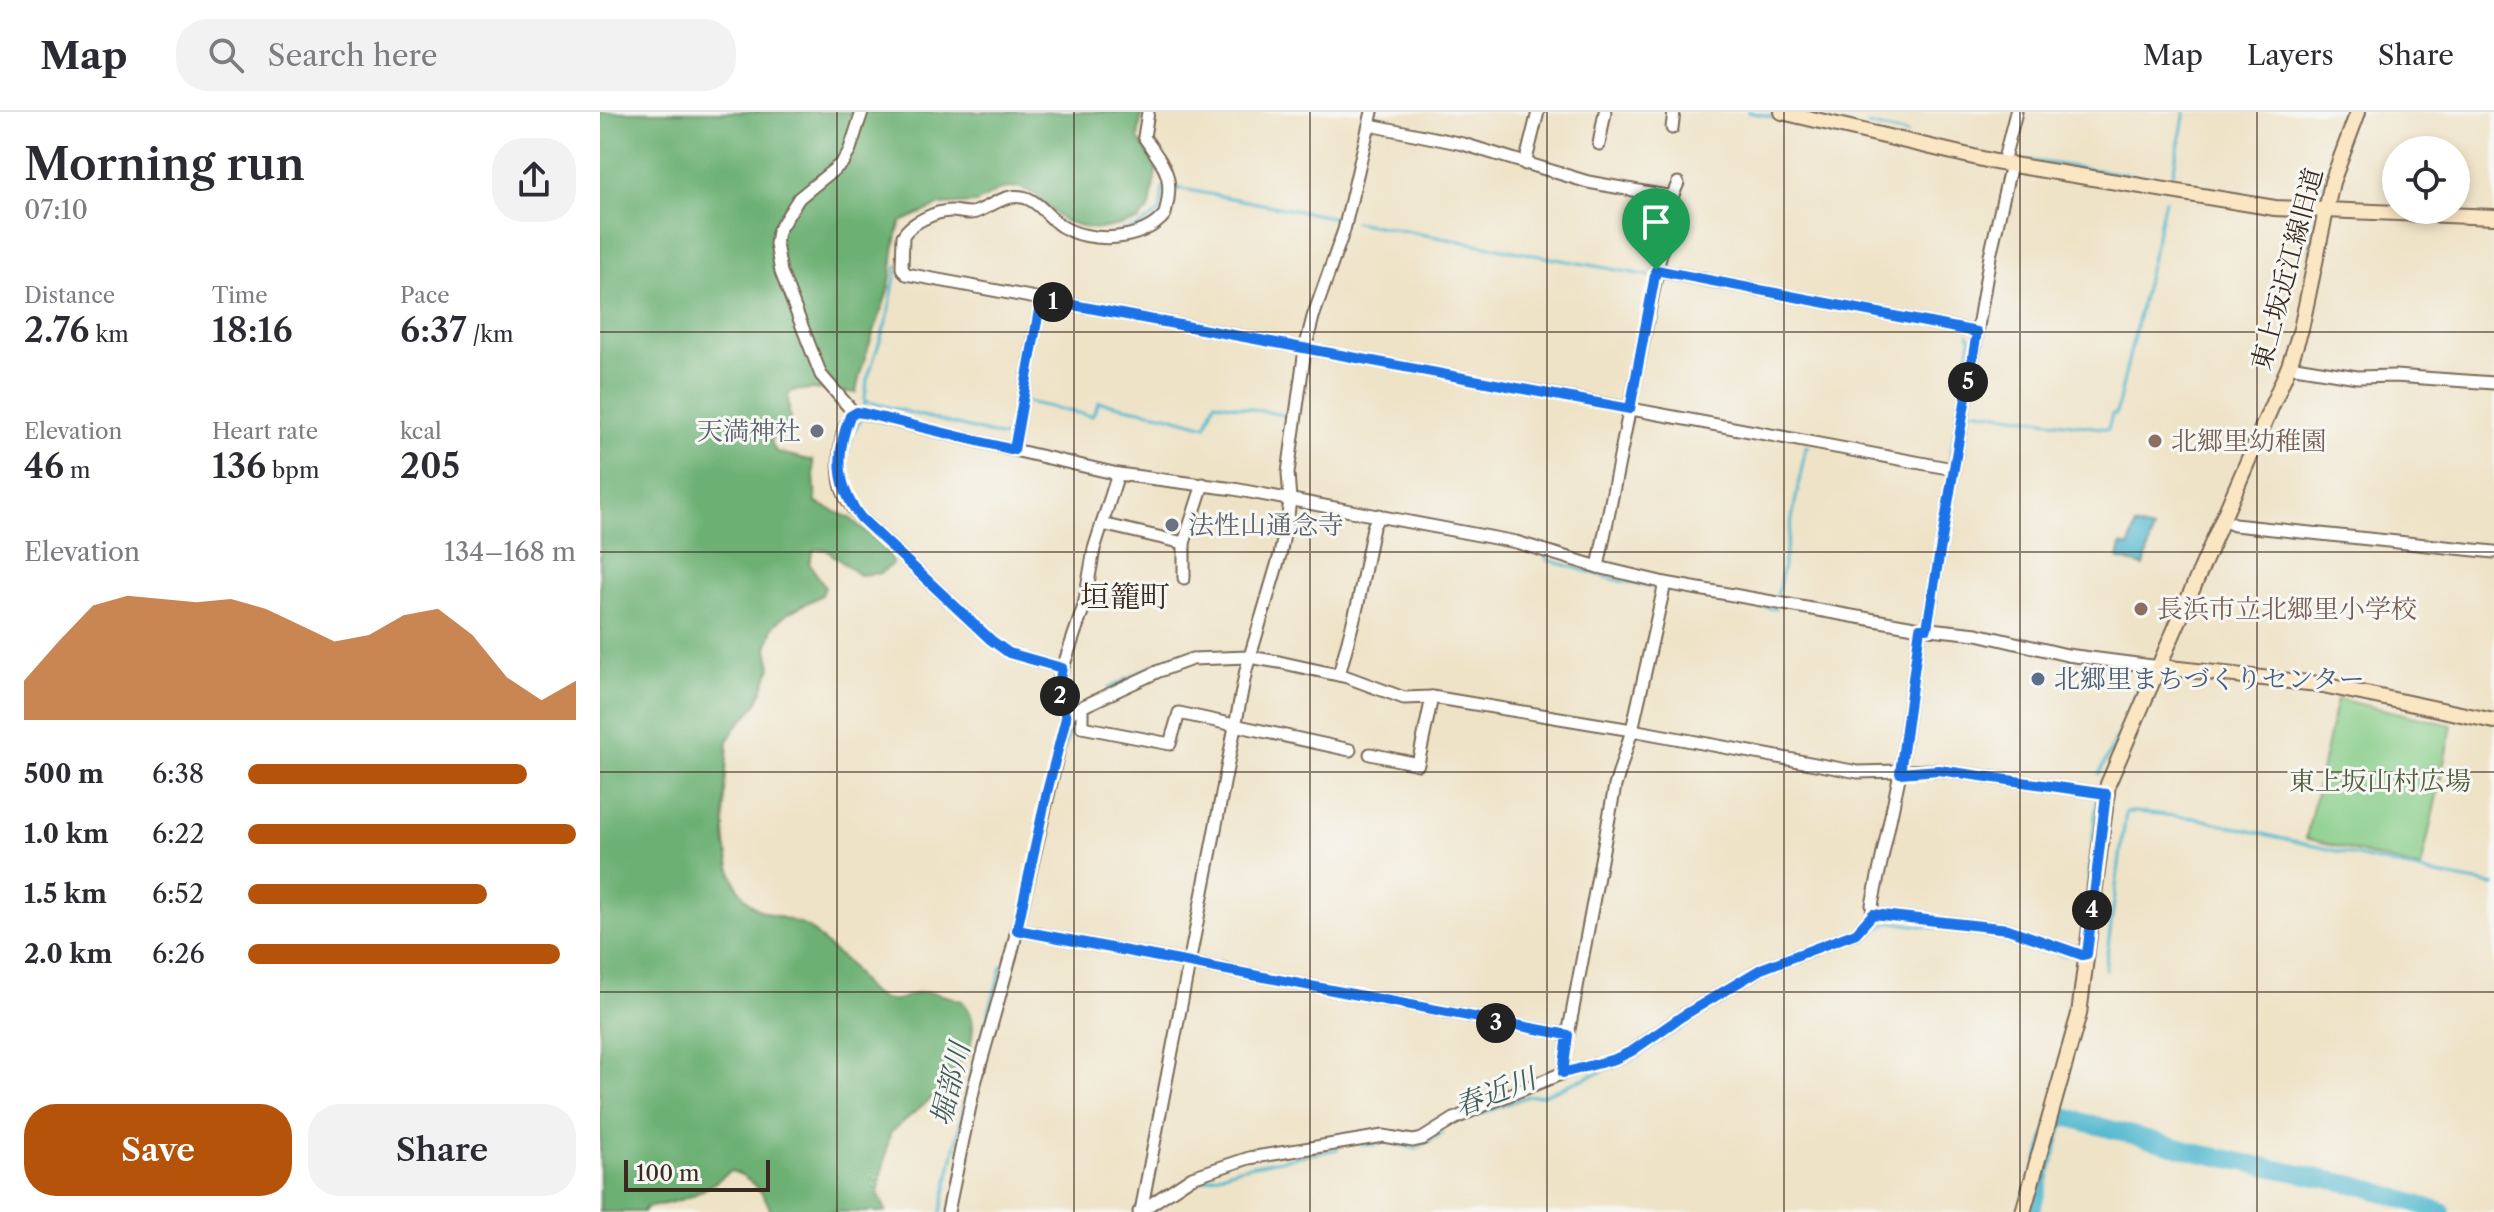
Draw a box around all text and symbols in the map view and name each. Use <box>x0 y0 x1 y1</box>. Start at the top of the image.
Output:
search box <box>176 19 736 91</box>
text: Map <box>40 32 128 79</box>
icon: search <box>204 33 248 77</box>
text: Search here <box>268 37 438 74</box>
text: Map <box>2143 38 2203 72</box>
text: Layers <box>2247 38 2334 72</box>
text: Share <box>2378 38 2454 72</box>
map controls <box>2382 136 2470 224</box>
button: locate <box>2382 136 2470 224</box>
text: Morning run <box>24 137 305 191</box>
button: share <box>492 138 576 222</box>
street label: 東上坂近江線旧道 <box>2245 164 2329 374</box>
pin <box>1622 188 1690 270</box>
text: 07:10 <box>24 194 88 226</box>
icon: arrive <box>1634 200 1678 244</box>
text: Distance <box>24 282 115 309</box>
text: Time <box>212 282 268 309</box>
text: Pace <box>400 282 450 309</box>
pin: 1 <box>1033 282 1073 322</box>
text: 1 <box>1048 288 1058 315</box>
text: 2.76 <box>24 309 90 351</box>
text: 18:16 <box>212 309 293 351</box>
text: 6:37 <box>400 309 467 351</box>
text: km <box>90 321 129 348</box>
text: /km <box>467 321 514 348</box>
pin: 5 <box>1948 362 1988 402</box>
text: 5 <box>1962 368 1974 395</box>
place label: 天満神社 <box>697 415 801 447</box>
text: Elevation <box>24 418 122 445</box>
text: Heart rate <box>212 418 318 445</box>
text: kcal <box>400 418 442 445</box>
marker: 天満神社 <box>808 422 826 440</box>
place label: 北郷里幼稚園 <box>2171 425 2327 457</box>
marker: 北郷里幼稚園 <box>2146 432 2164 450</box>
text: 46 <box>24 445 64 487</box>
text: 136 <box>212 445 266 487</box>
text: 205 <box>400 445 460 487</box>
text: m <box>64 457 91 484</box>
text: bpm <box>266 457 319 484</box>
place label: 法性山通念寺 <box>1188 509 1344 541</box>
marker: 法性山通念寺 <box>1163 516 1181 534</box>
text: Elevation <box>24 536 140 568</box>
text: 134–168 m <box>444 536 576 568</box>
district label: 垣籠町 <box>1080 578 1170 615</box>
place label: 長浜市立北郷里小学校 <box>2157 593 2417 625</box>
marker: 長浜市立北郷里小学校 <box>2132 600 2150 618</box>
place label: 北郷里まちづくりセンター <box>2054 663 2365 695</box>
marker: 北郷里まちづくりセンター <box>2029 670 2047 688</box>
pin: 2 <box>1040 676 1080 716</box>
text: 2 <box>1054 682 1067 709</box>
text: 500 m <box>24 758 104 790</box>
text: 6:38 <box>152 758 204 790</box>
park label: 東上坂山村広場 <box>2289 765 2471 797</box>
text: 1.0 km <box>24 818 109 850</box>
text: 6:22 <box>152 818 204 850</box>
text: 1.5 km <box>24 878 107 910</box>
text: 6:52 <box>152 878 204 910</box>
pin: 4 <box>2072 890 2112 930</box>
text: 4 <box>2085 896 2099 923</box>
text: 2.0 km <box>24 938 112 970</box>
text: 6:26 <box>152 938 205 970</box>
pin: 3 <box>1476 1003 1516 1043</box>
text: 3 <box>1490 1009 1502 1036</box>
water label: 堀部川 <box>923 1036 977 1129</box>
water label: 春近川 <box>1450 1060 1543 1123</box>
button: Save <box>24 1104 292 1196</box>
button: Share <box>308 1104 576 1196</box>
scale bar <box>624 1156 770 1192</box>
text: 100 m <box>636 1160 699 1187</box>

